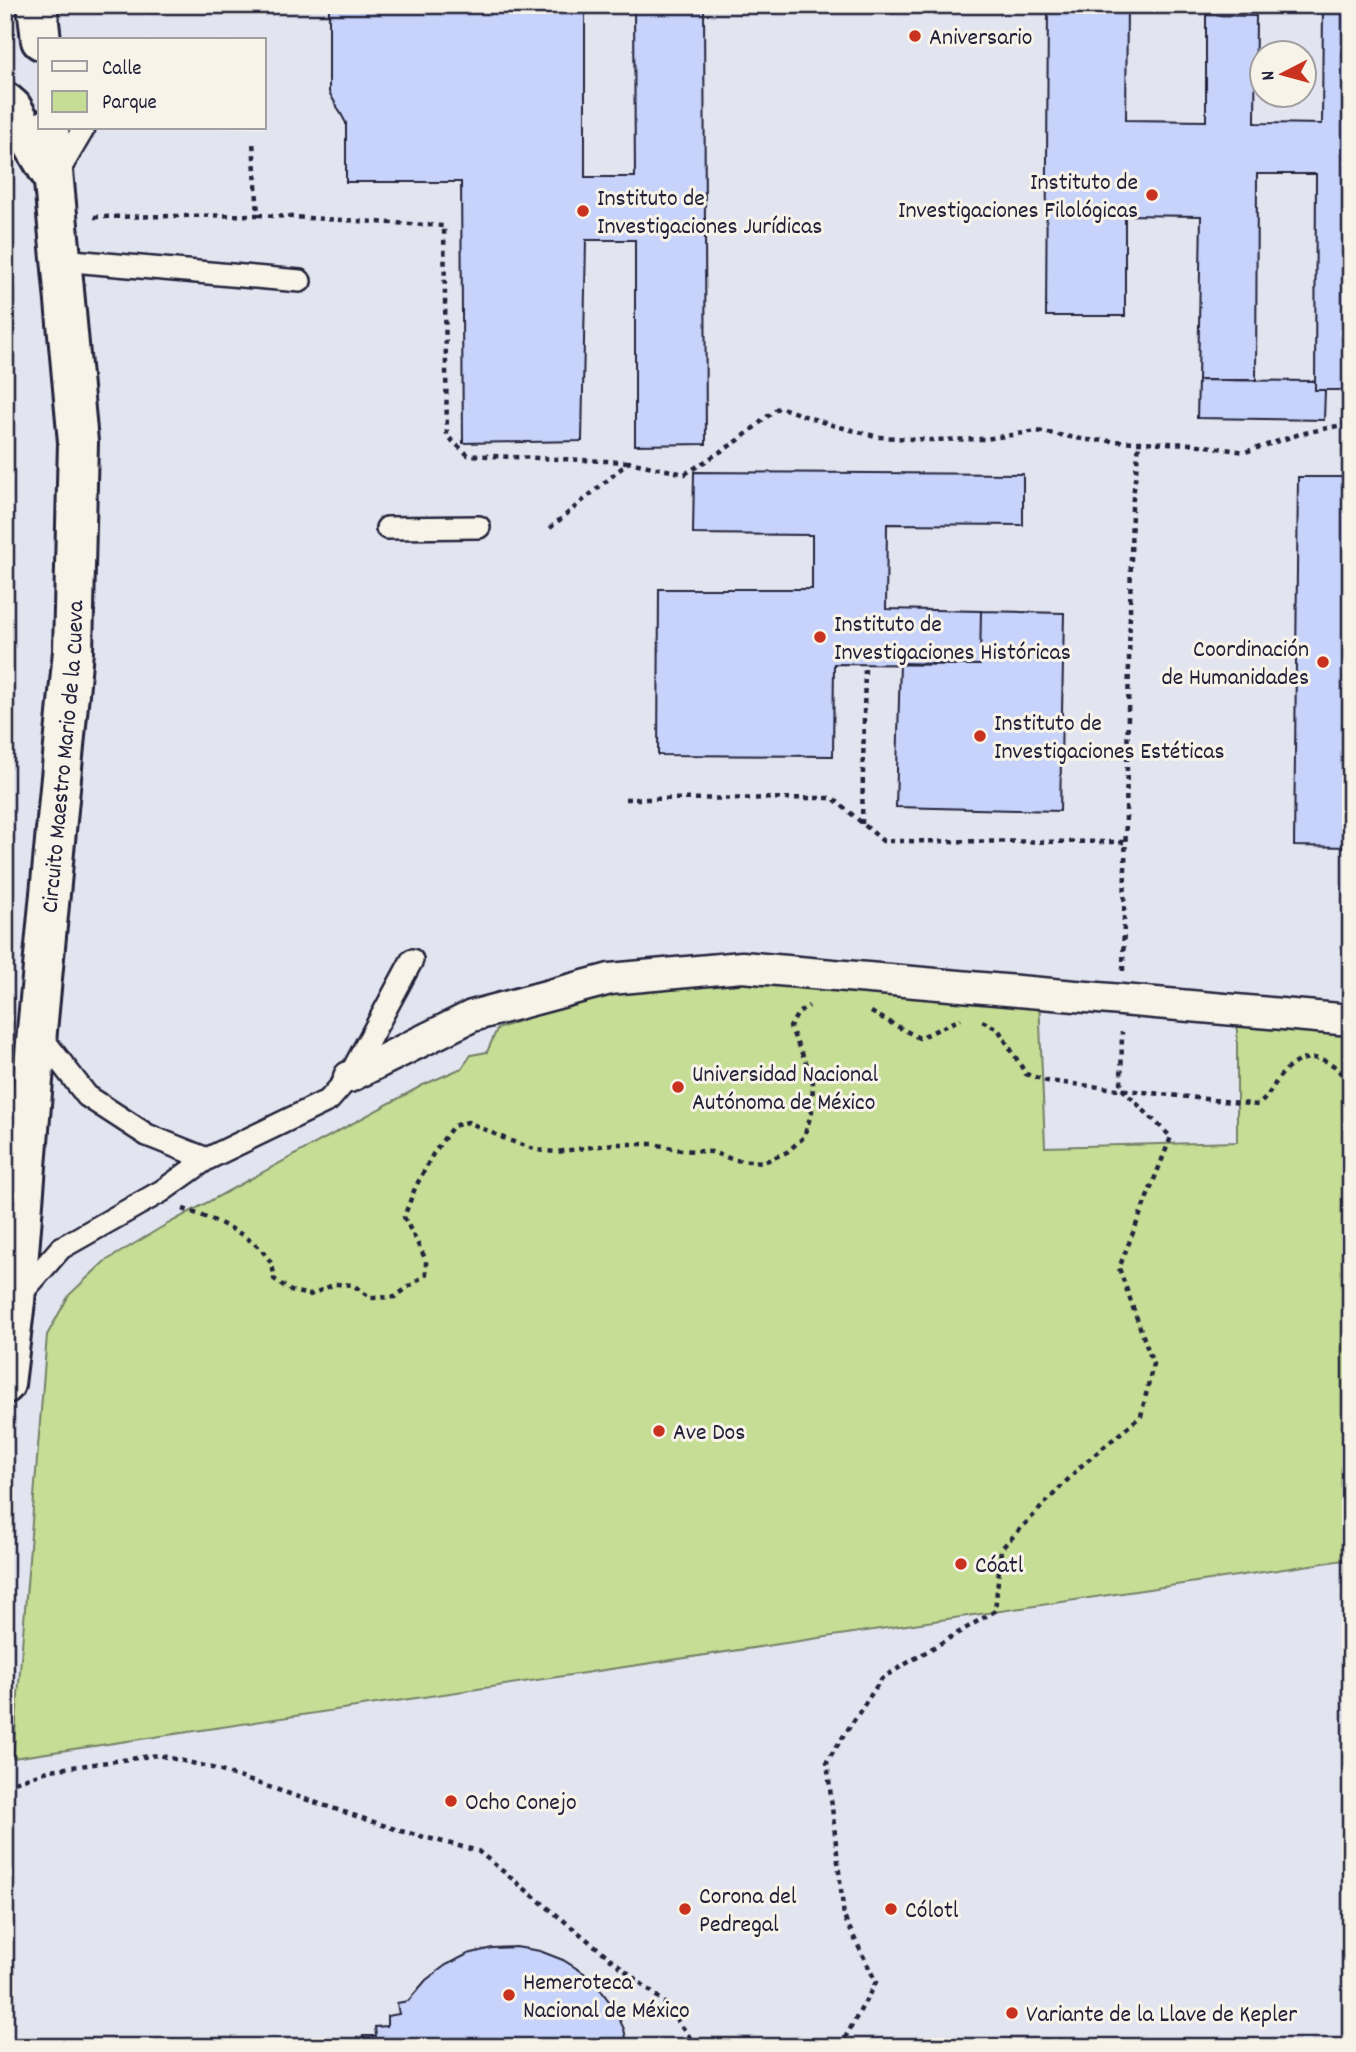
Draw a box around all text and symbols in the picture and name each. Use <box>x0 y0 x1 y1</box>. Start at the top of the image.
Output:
place label: Aniversario <box>929 22 1032 56</box>
marker: Aniversario <box>907 28 923 44</box>
legend <box>38 38 266 130</box>
north arrow <box>1248 38 1318 108</box>
text: Calle <box>102 55 141 85</box>
text: N <box>1256 69 1283 81</box>
text: Parque <box>102 89 157 119</box>
place label: Instituto de Investigaciones Filológicas <box>898 167 1138 229</box>
place label: Instituto de Investigaciones Jurídicas <box>597 183 822 245</box>
marker: Instituto de Investigaciones Filológicas <box>1144 187 1160 203</box>
marker: Instituto de Investigaciones Jurídicas <box>575 203 591 219</box>
street label: Circuito Maestro Mario de la Cueva <box>34 599 94 915</box>
place label: Instituto de Investigaciones Históricas <box>834 609 1071 671</box>
marker: Instituto de Investigaciones Históricas <box>812 629 828 645</box>
place label: Coordinación de Humanidades <box>1161 634 1309 696</box>
marker: Coordinación de Humanidades <box>1315 654 1331 670</box>
place label: Instituto de Investigaciones Estéticas <box>994 708 1225 770</box>
marker: Instituto de Investigaciones Estéticas <box>972 728 988 744</box>
place label: Universidad Nacional Autónoma de México <box>692 1059 878 1121</box>
marker: Universidad Nacional Autónoma de México <box>670 1079 686 1095</box>
place label: Ave Dos <box>673 1417 745 1451</box>
marker: Ave Dos <box>651 1423 667 1439</box>
place label: Cóatl <box>975 1550 1024 1584</box>
marker: Cóatl <box>953 1556 969 1572</box>
place label: Ocho Conejo <box>465 1787 577 1821</box>
marker: Ocho Conejo <box>443 1793 459 1809</box>
place label: Corona del Pedregal <box>699 1881 797 1943</box>
place label: Cólotl <box>905 1895 959 1929</box>
marker: Corona del Pedregal <box>677 1901 693 1917</box>
marker: Cólotl <box>883 1901 899 1917</box>
place label: Hemeroteca Nacional de México <box>523 1967 690 2029</box>
marker: Hemeroteca Nacional de México <box>501 1987 517 2003</box>
place label: Variante de la Llave de Kepler <box>1026 1999 1297 2033</box>
marker: Variante de la Llave de Kepler <box>1004 2005 1020 2021</box>

